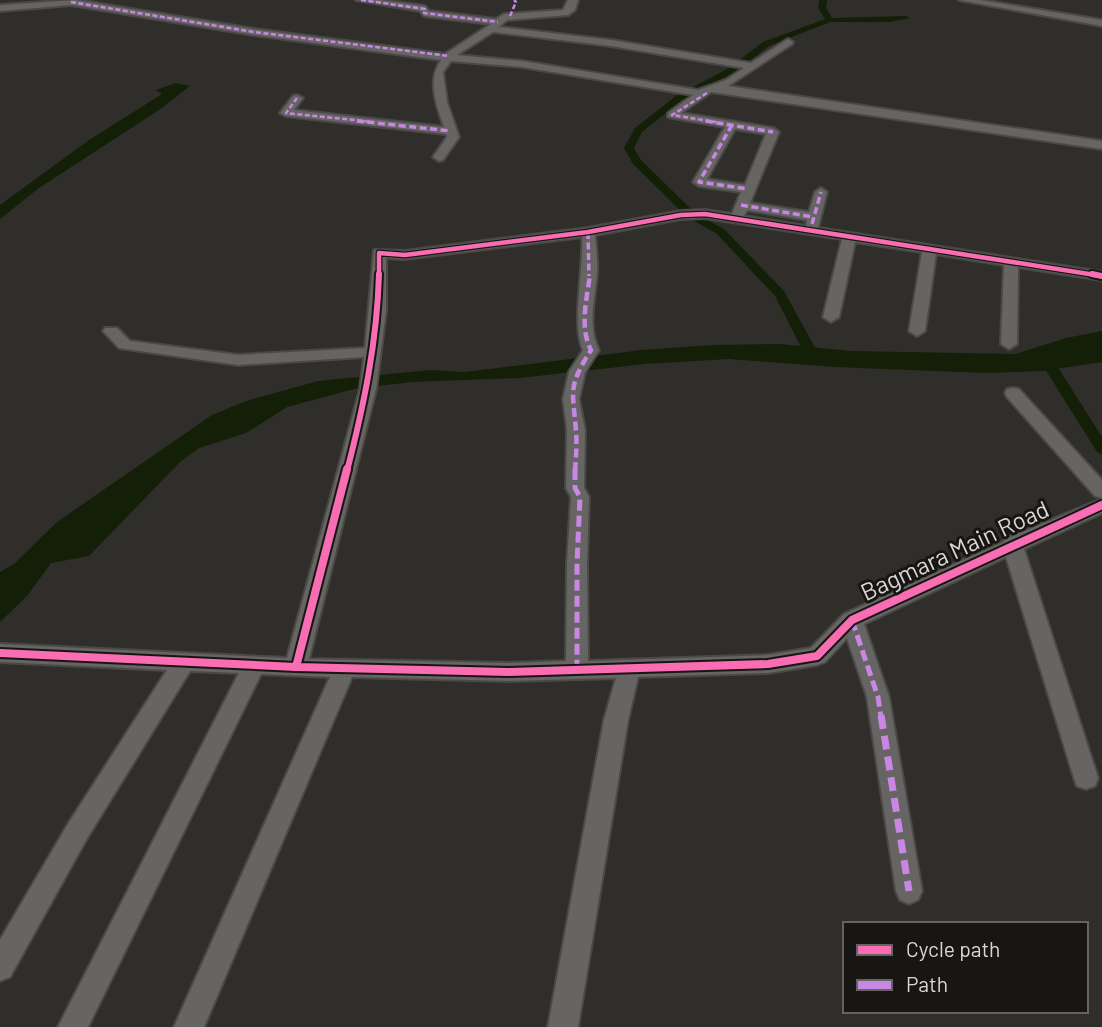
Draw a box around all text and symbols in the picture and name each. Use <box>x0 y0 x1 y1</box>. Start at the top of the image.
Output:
street label: Bagmara Main Road <box>856 493 1053 606</box>
legend <box>843 922 1088 1013</box>
text: Cycle path <box>906 936 1000 961</box>
text: Path <box>906 971 948 996</box>

